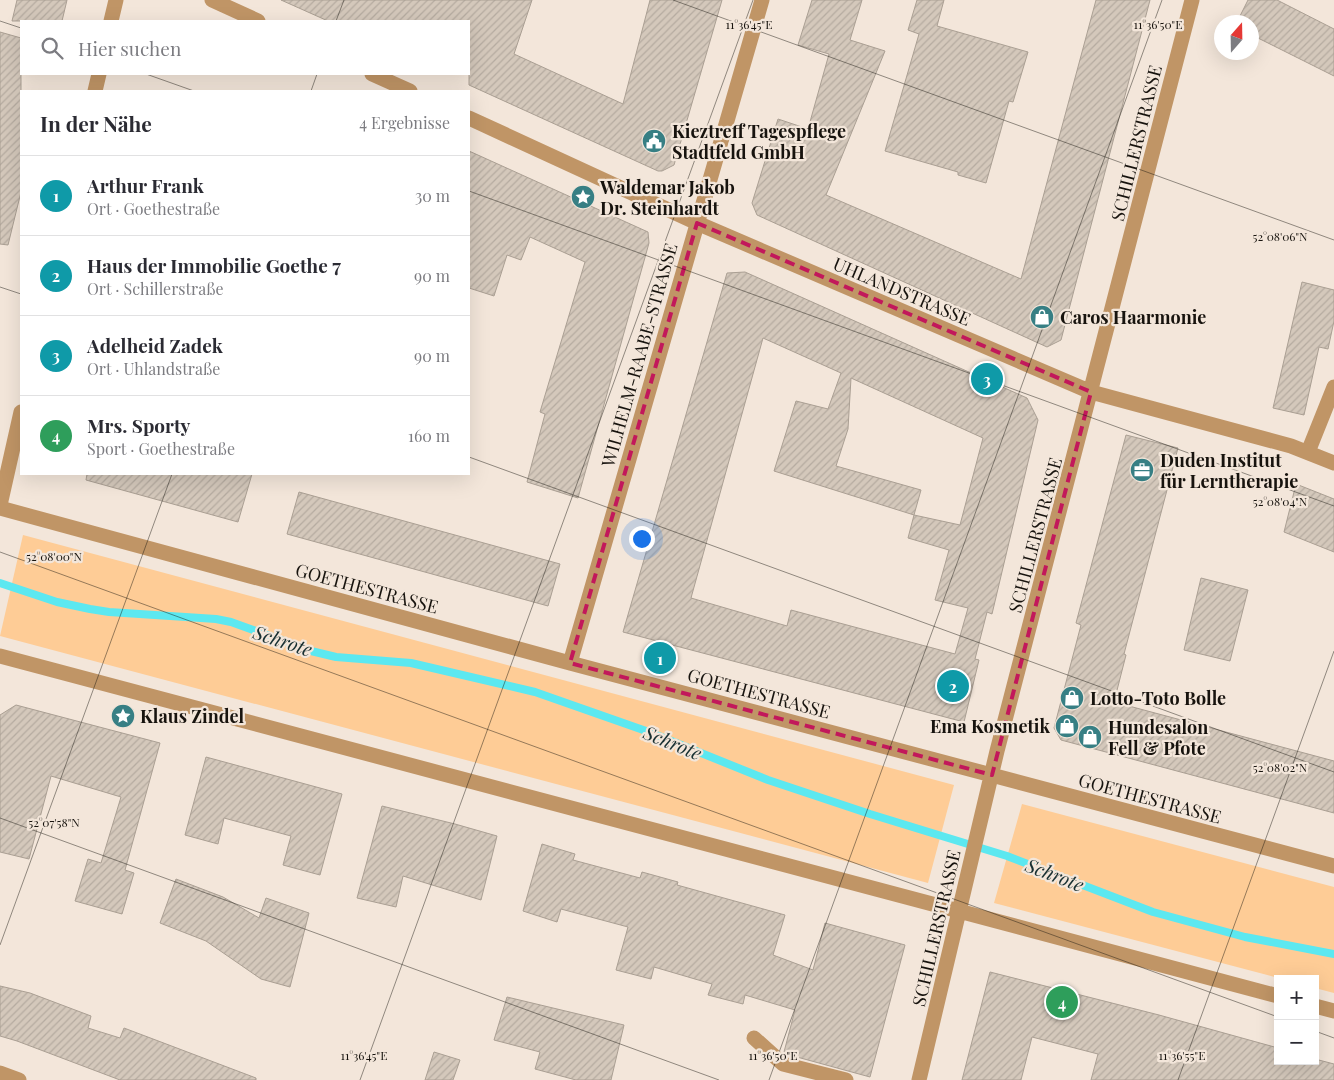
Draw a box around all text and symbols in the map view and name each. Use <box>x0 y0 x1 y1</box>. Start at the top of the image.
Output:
north arrow <box>1214 15 1259 60</box>
text: 11°36'45"E <box>726 16 772 32</box>
text: 11°36'50"E <box>1134 16 1183 32</box>
search box <box>20 20 470 75</box>
icon: search <box>38 34 66 62</box>
text: Hier suchen <box>78 35 181 61</box>
street label: SCHILLERSTRASSE <box>1105 62 1167 223</box>
text: In der Nähe <box>40 109 152 137</box>
text: 4 Ergebnisse <box>359 112 450 133</box>
place label: Kieztreff Tagespflege Stadtfeld GmbH <box>672 119 846 164</box>
public building icon: Kieztreff Tagespflege Stadtfeld GmbH <box>641 128 667 154</box>
text: Arthur Frank <box>87 172 204 198</box>
place label: Waldemar Jakob Dr. Steinhardt <box>599 175 735 220</box>
place icon: Waldemar Jakob Dr. Steinhardt <box>570 184 596 210</box>
text: 1 <box>53 185 59 206</box>
text: 30 m <box>415 185 450 206</box>
text: Ort · Goethestraße <box>87 198 220 219</box>
text: 52°08'06"N <box>1253 228 1308 244</box>
street label: WILHELM-RAABE-STRASSE <box>595 240 682 471</box>
street label: UHLANDSTRASSE <box>829 251 975 331</box>
text: Haus der Immobilie Goethe 7 <box>87 252 341 278</box>
text: 2 <box>52 265 60 286</box>
text: 90 m <box>414 265 450 286</box>
text: Ort · Schillerstraße <box>87 278 224 299</box>
shop icon: Caros Haarmonie <box>1029 304 1055 330</box>
place label: Caros Haarmonie <box>1060 305 1206 329</box>
text: Adelheid Zadek <box>87 332 223 358</box>
text: 3 <box>52 345 60 366</box>
text: 90 m <box>414 345 450 366</box>
text: Ort · Uhlandstraße <box>87 358 220 379</box>
pin: 3 <box>971 360 1003 398</box>
text: Mrs. Sporty <box>87 412 190 438</box>
text: 4 <box>52 425 60 446</box>
text: 160 m <box>408 425 450 446</box>
text: Sport · Goethestraße <box>87 438 235 459</box>
place label: Duden Institut für Lerntherapie <box>1160 448 1298 493</box>
street label: SCHILLERSTRASSE <box>1003 455 1067 615</box>
office icon: Duden Institut für Lerntherapie <box>1129 457 1155 483</box>
text: 52°08'04"N <box>1253 493 1308 509</box>
your location <box>629 526 655 552</box>
text: 52°08'00"N <box>26 548 82 564</box>
street label: GOETHESTRASSE <box>293 557 441 619</box>
water label: Schrote <box>249 618 316 662</box>
pin: 1 <box>644 639 676 677</box>
street label: GOETHESTRASSE <box>685 662 833 724</box>
pin: 2 <box>937 667 969 705</box>
shop icon: Lotto-Toto Bolle <box>1059 685 1085 711</box>
place label: Lotto-Toto Bolle <box>1090 686 1226 710</box>
place icon: Klaus Zindel <box>110 703 136 729</box>
place label: Klaus Zindel <box>140 704 245 728</box>
shop icon: Ema Kosmetik <box>1054 713 1080 739</box>
place label: Ema Kosmetik <box>930 714 1050 738</box>
place label: Hundesalon Fell & Pfote <box>1108 715 1208 760</box>
water label: Schrote <box>639 718 706 765</box>
shop icon: Hundesalon Fell & Pfote <box>1077 724 1103 750</box>
text: 52°08'02"N <box>1253 759 1308 775</box>
street label: GOETHESTRASSE <box>1076 767 1224 829</box>
text: 52°07'58"N <box>28 814 80 830</box>
street label: SCHILLERSTRASSE <box>906 847 966 1009</box>
water label: Schrote <box>1021 851 1088 897</box>
map controls <box>1274 975 1319 1065</box>
button: + <box>1274 975 1319 1020</box>
pin: 4 <box>1046 983 1078 1021</box>
button: − <box>1274 1020 1319 1065</box>
text: 11°36'45"E <box>341 1047 387 1063</box>
text: 11°36'50"E <box>749 1047 798 1063</box>
text: 11°36'55"E <box>1159 1047 1205 1063</box>

